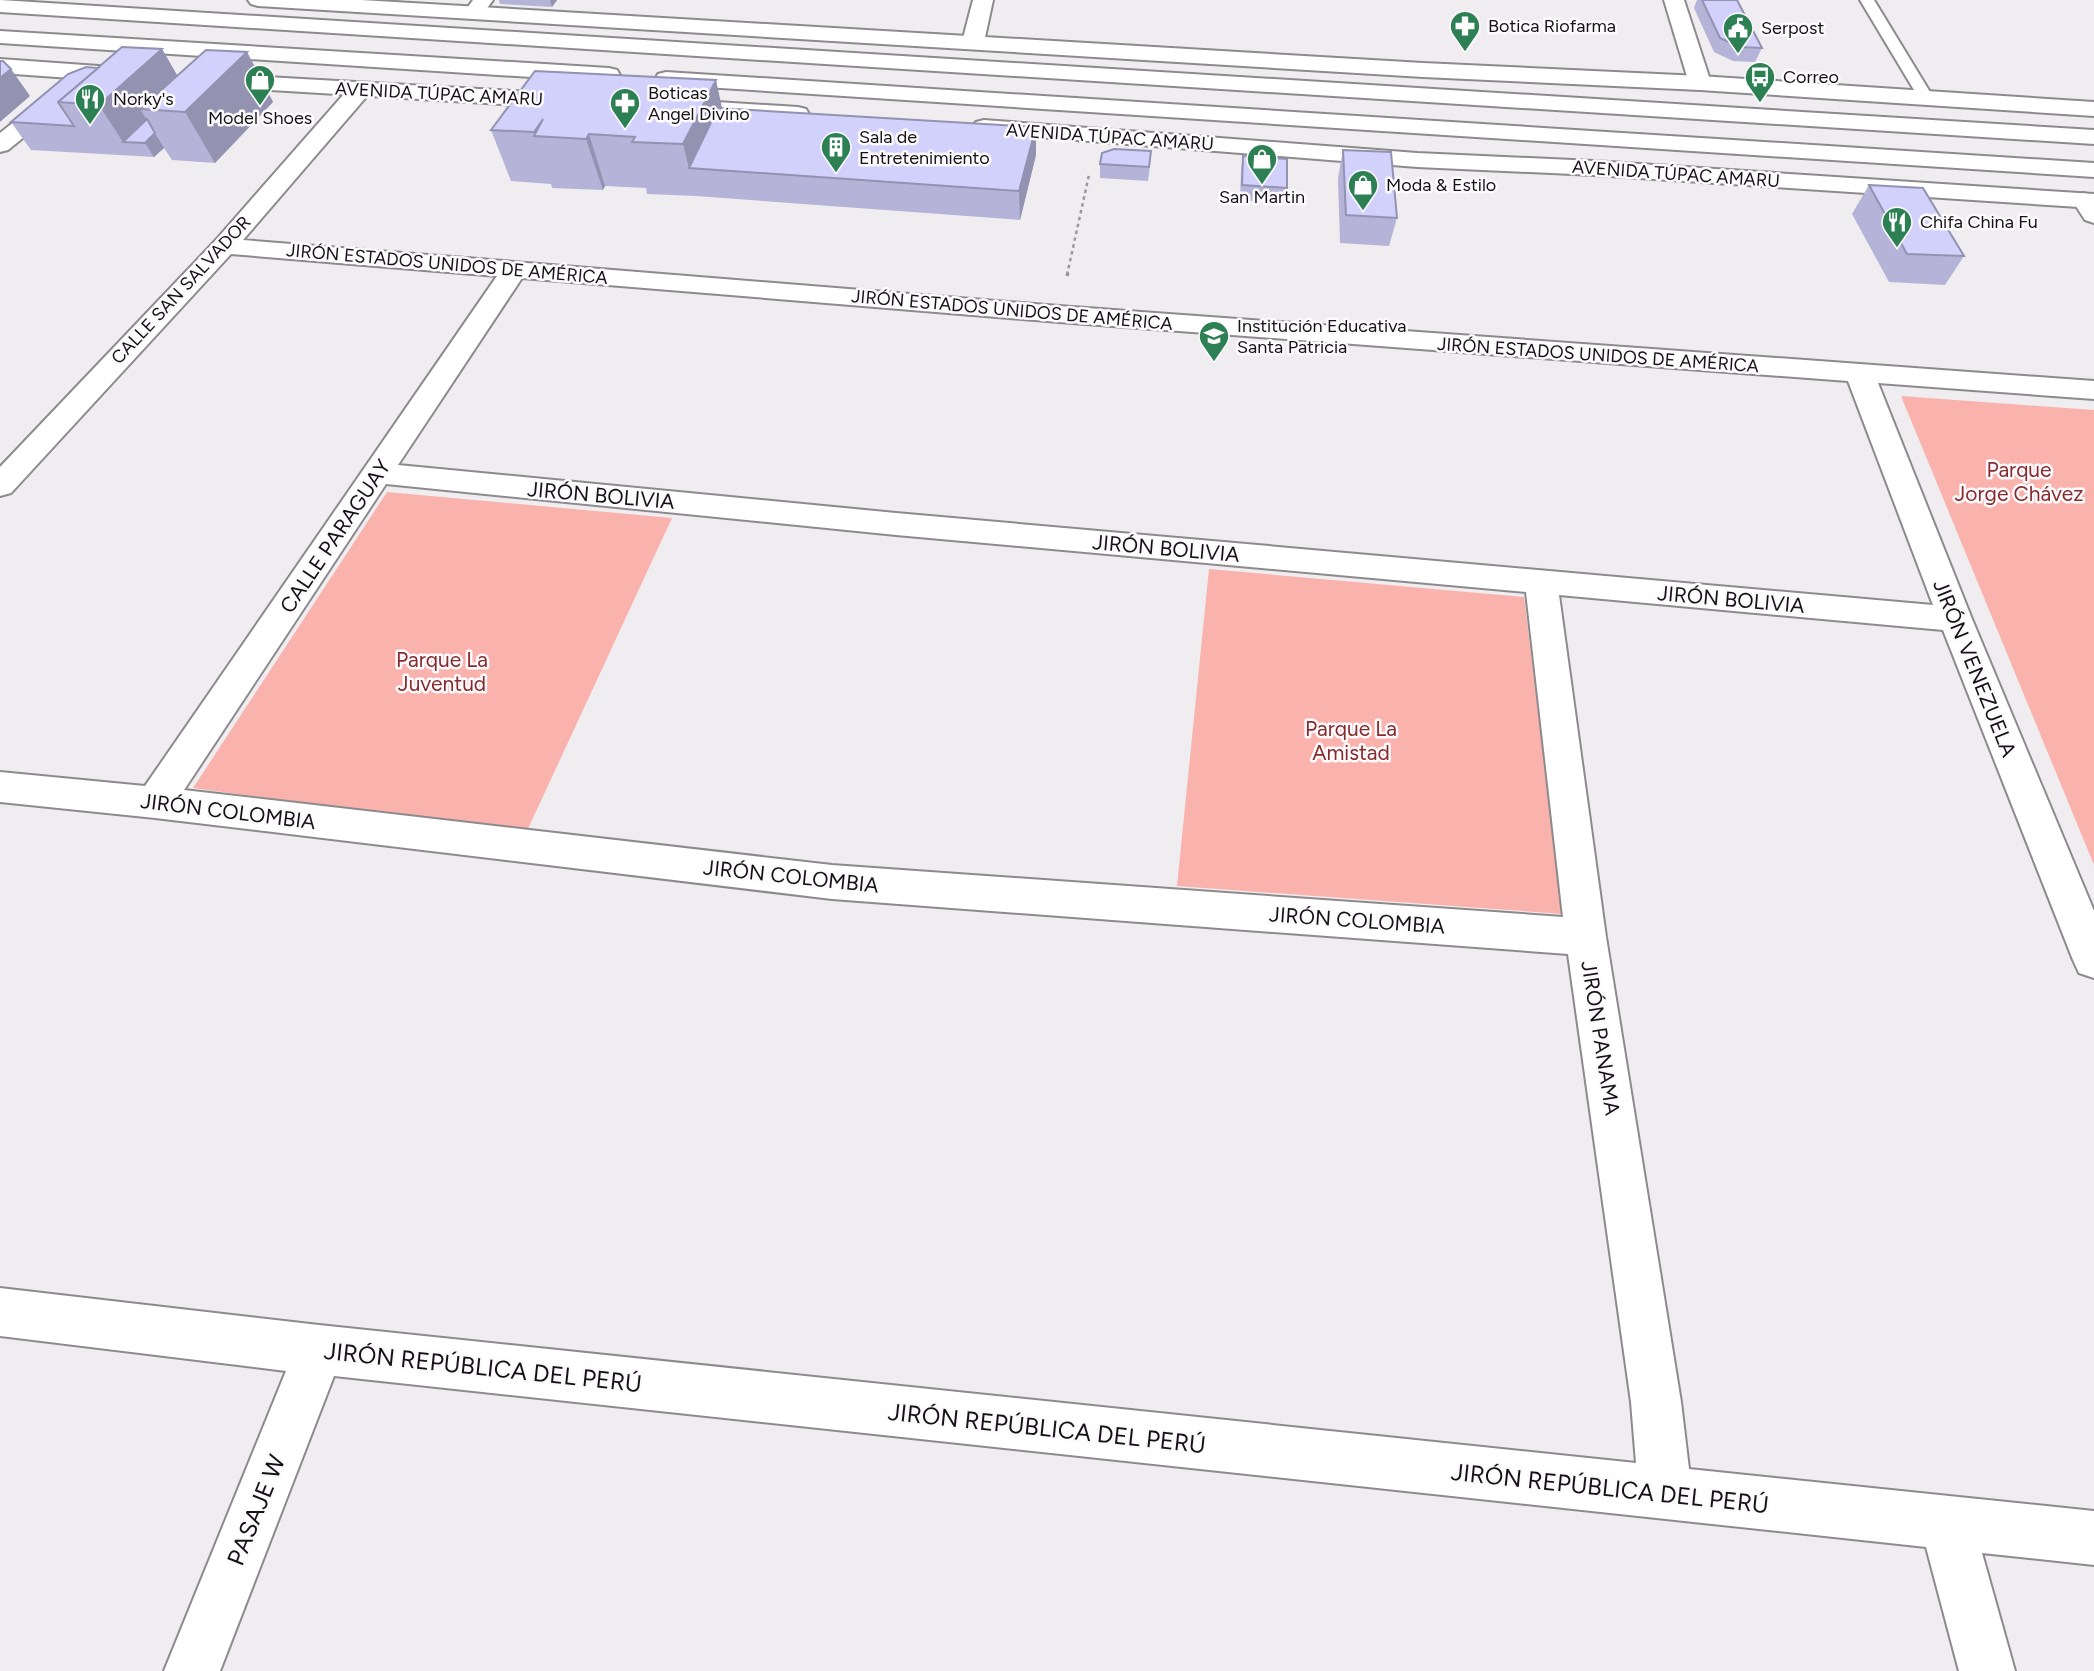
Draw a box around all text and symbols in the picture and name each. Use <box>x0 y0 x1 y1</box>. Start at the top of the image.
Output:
pharmacy icon: Botica Riofarma <box>1448 9 1482 53</box>
public building icon: Serpost <box>1721 11 1755 55</box>
place label: Botica Riofarma <box>1488 15 1616 37</box>
place label: Serpost <box>1761 17 1824 39</box>
bus stop icon: Correo <box>1743 60 1777 104</box>
shop icon: Model Shoes <box>243 63 277 107</box>
place label: Correo <box>1783 66 1839 88</box>
street label: AVENIDA TÚPAC AMARU <box>334 78 544 110</box>
restaurant icon: Norky's <box>73 82 107 126</box>
place label: Boticas Angel Divino <box>648 82 750 125</box>
pharmacy icon: Boticas Angel Divino <box>608 86 642 130</box>
place label: Norky's <box>113 88 174 110</box>
place label: Model Shoes <box>208 107 312 129</box>
street label: AVENIDA TÚPAC AMARU <box>1005 119 1215 155</box>
place label: Sala de Entretenimiento <box>859 126 990 169</box>
building icon: Sala de Entretenimiento <box>819 130 853 174</box>
shop icon: San Martin <box>1245 142 1279 186</box>
street label: AVENIDA TÚPAC AMARU <box>1571 156 1781 192</box>
shop icon: Moda & Estilo <box>1346 168 1380 212</box>
place label: Moda & Estilo <box>1386 174 1496 196</box>
place label: San Martin <box>1219 186 1305 208</box>
restaurant icon: Chifa China Fu <box>1880 205 1914 249</box>
street label: CALLE SAN SALVADOR <box>107 211 255 369</box>
place label: Chifa China Fu <box>1920 211 2038 233</box>
street label: JIRÓN ESTADOS UNIDOS DE AMÉRICA <box>285 239 609 289</box>
street label: JIRÓN ESTADOS UNIDOS DE AMÉRICA <box>850 285 1174 335</box>
place label: Institución Educativa Santa Patricia <box>1237 315 1406 358</box>
school or university icon: Institución Educativa Santa Patricia <box>1197 319 1231 363</box>
street label: JIRÓN ESTADOS UNIDOS DE AMÉRICA <box>1436 333 1760 377</box>
street label: CALLE PARAGUAY <box>274 454 396 617</box>
park label: Parque Jorge Chávez <box>1955 457 2083 506</box>
street label: JIRÓN BOLIVIA <box>526 476 676 514</box>
street label: JIRÓN BOLIVIA <box>1091 529 1241 567</box>
street label: JIRÓN VENEZUELA <box>1928 576 2022 760</box>
street label: JIRÓN BOLIVIA <box>1656 580 1806 618</box>
park label: Parque La Juventud <box>396 647 488 696</box>
park label: Parque La Amistad <box>1305 716 1397 765</box>
street label: JIRÓN COLOMBIA <box>139 788 317 834</box>
street label: JIRÓN COLOMBIA <box>702 854 880 898</box>
street label: JIRÓN COLOMBIA <box>1268 901 1446 939</box>
street label: JIRÓN PANAMA <box>1576 959 1626 1117</box>
street label: JIRÓN REPÚBLICA DEL PERÚ <box>323 1336 643 1398</box>
street label: JIRÓN REPÚBLICA DEL PERÚ <box>887 1397 1207 1459</box>
street label: PASAJE W <box>221 1450 291 1570</box>
street label: JIRÓN REPÚBLICA DEL PERÚ <box>1450 1457 1770 1519</box>

